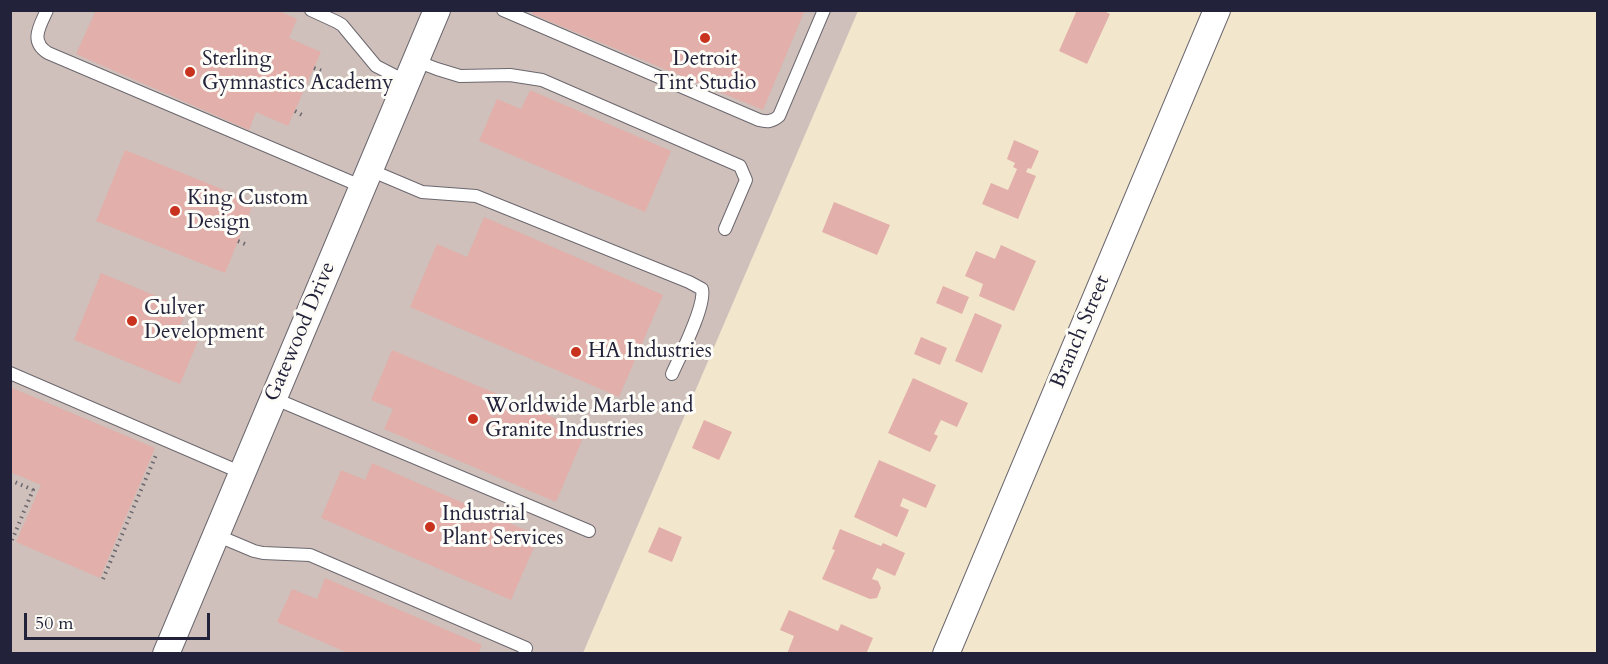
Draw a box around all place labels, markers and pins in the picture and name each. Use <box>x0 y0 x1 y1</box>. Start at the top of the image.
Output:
marker: Detroit Tint Studio <box>698 31 712 45</box>
place label: Sterling Gymnastics Academy <box>202 47 393 97</box>
place label: Detroit Tint Studio <box>654 47 756 97</box>
marker: Sterling Gymnastics Academy <box>183 65 197 79</box>
place label: King Custom Design <box>187 186 308 236</box>
marker: King Custom Design <box>168 204 182 218</box>
place label: Culver Development <box>144 296 264 346</box>
marker: Culver Development <box>125 314 139 328</box>
place label: HA Industries <box>588 339 712 365</box>
marker: HA Industries <box>569 345 583 359</box>
place label: Worldwide Marble and Granite Industries <box>485 394 693 444</box>
marker: Worldwide Marble and Granite Industries <box>466 412 480 426</box>
place label: Industrial Plant Services <box>442 502 563 552</box>
marker: Industrial Plant Services <box>423 520 437 534</box>

